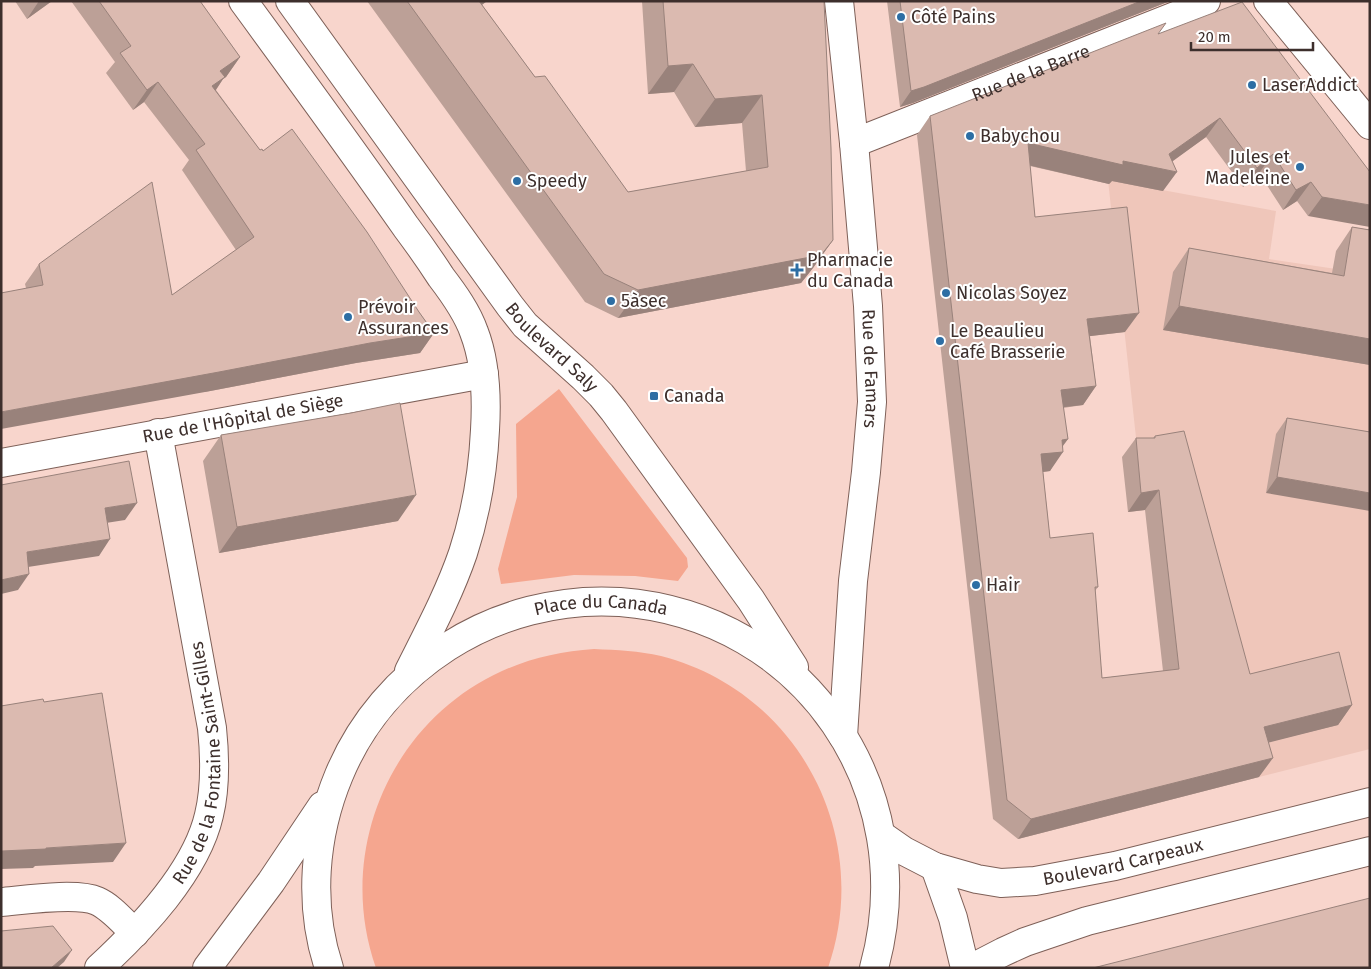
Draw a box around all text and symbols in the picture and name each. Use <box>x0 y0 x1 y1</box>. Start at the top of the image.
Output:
place label: Côté Pains <box>911 6 995 28</box>
marker: Côté Pains <box>895 11 907 23</box>
scale bar <box>1191 20 1314 52</box>
text: 20 m <box>1198 28 1231 46</box>
street label: Rue de la Barre <box>969 40 1093 106</box>
place label: LaserAddict <box>1262 74 1358 96</box>
marker: LaserAddict <box>1246 79 1258 91</box>
place label: Babychou <box>980 125 1060 147</box>
marker: Babychou <box>964 130 976 142</box>
place label: Jules et Madeleine <box>1205 146 1290 189</box>
marker: Jules et Madeleine <box>1294 161 1306 173</box>
place label: Speedy <box>527 170 587 192</box>
marker: Speedy <box>511 175 523 187</box>
place label: Pharmacie du Canada <box>807 249 894 292</box>
marker: Pharmacie du Canada <box>791 264 803 276</box>
place label: Nicolas Soyez <box>956 282 1067 304</box>
marker: Nicolas Soyez <box>940 287 952 299</box>
place label: 5àsec <box>621 290 667 312</box>
marker: 5àsec <box>605 295 617 307</box>
place label: Prévoir Assurances <box>358 296 449 339</box>
street label: Boulevard Saly <box>501 298 603 397</box>
street label: Rue de Famars <box>857 309 883 429</box>
marker: Prévoir Assurances <box>342 311 354 323</box>
place label: Le Beaulieu Café Brasserie <box>950 320 1065 363</box>
marker: Le Beaulieu Café Brasserie <box>934 335 946 347</box>
place label: Canada <box>664 385 725 407</box>
street label: Rue de l'Hôpital de Siège <box>141 389 345 448</box>
marker: Canada <box>648 390 660 402</box>
place label: Hair <box>986 574 1020 596</box>
marker: Hair <box>970 579 982 591</box>
street label: Place du Canada <box>532 590 670 620</box>
street label: Rue de la Fontaine Saint-Gilles <box>168 640 225 888</box>
street label: Boulevard Carpeaux <box>1041 833 1205 890</box>

